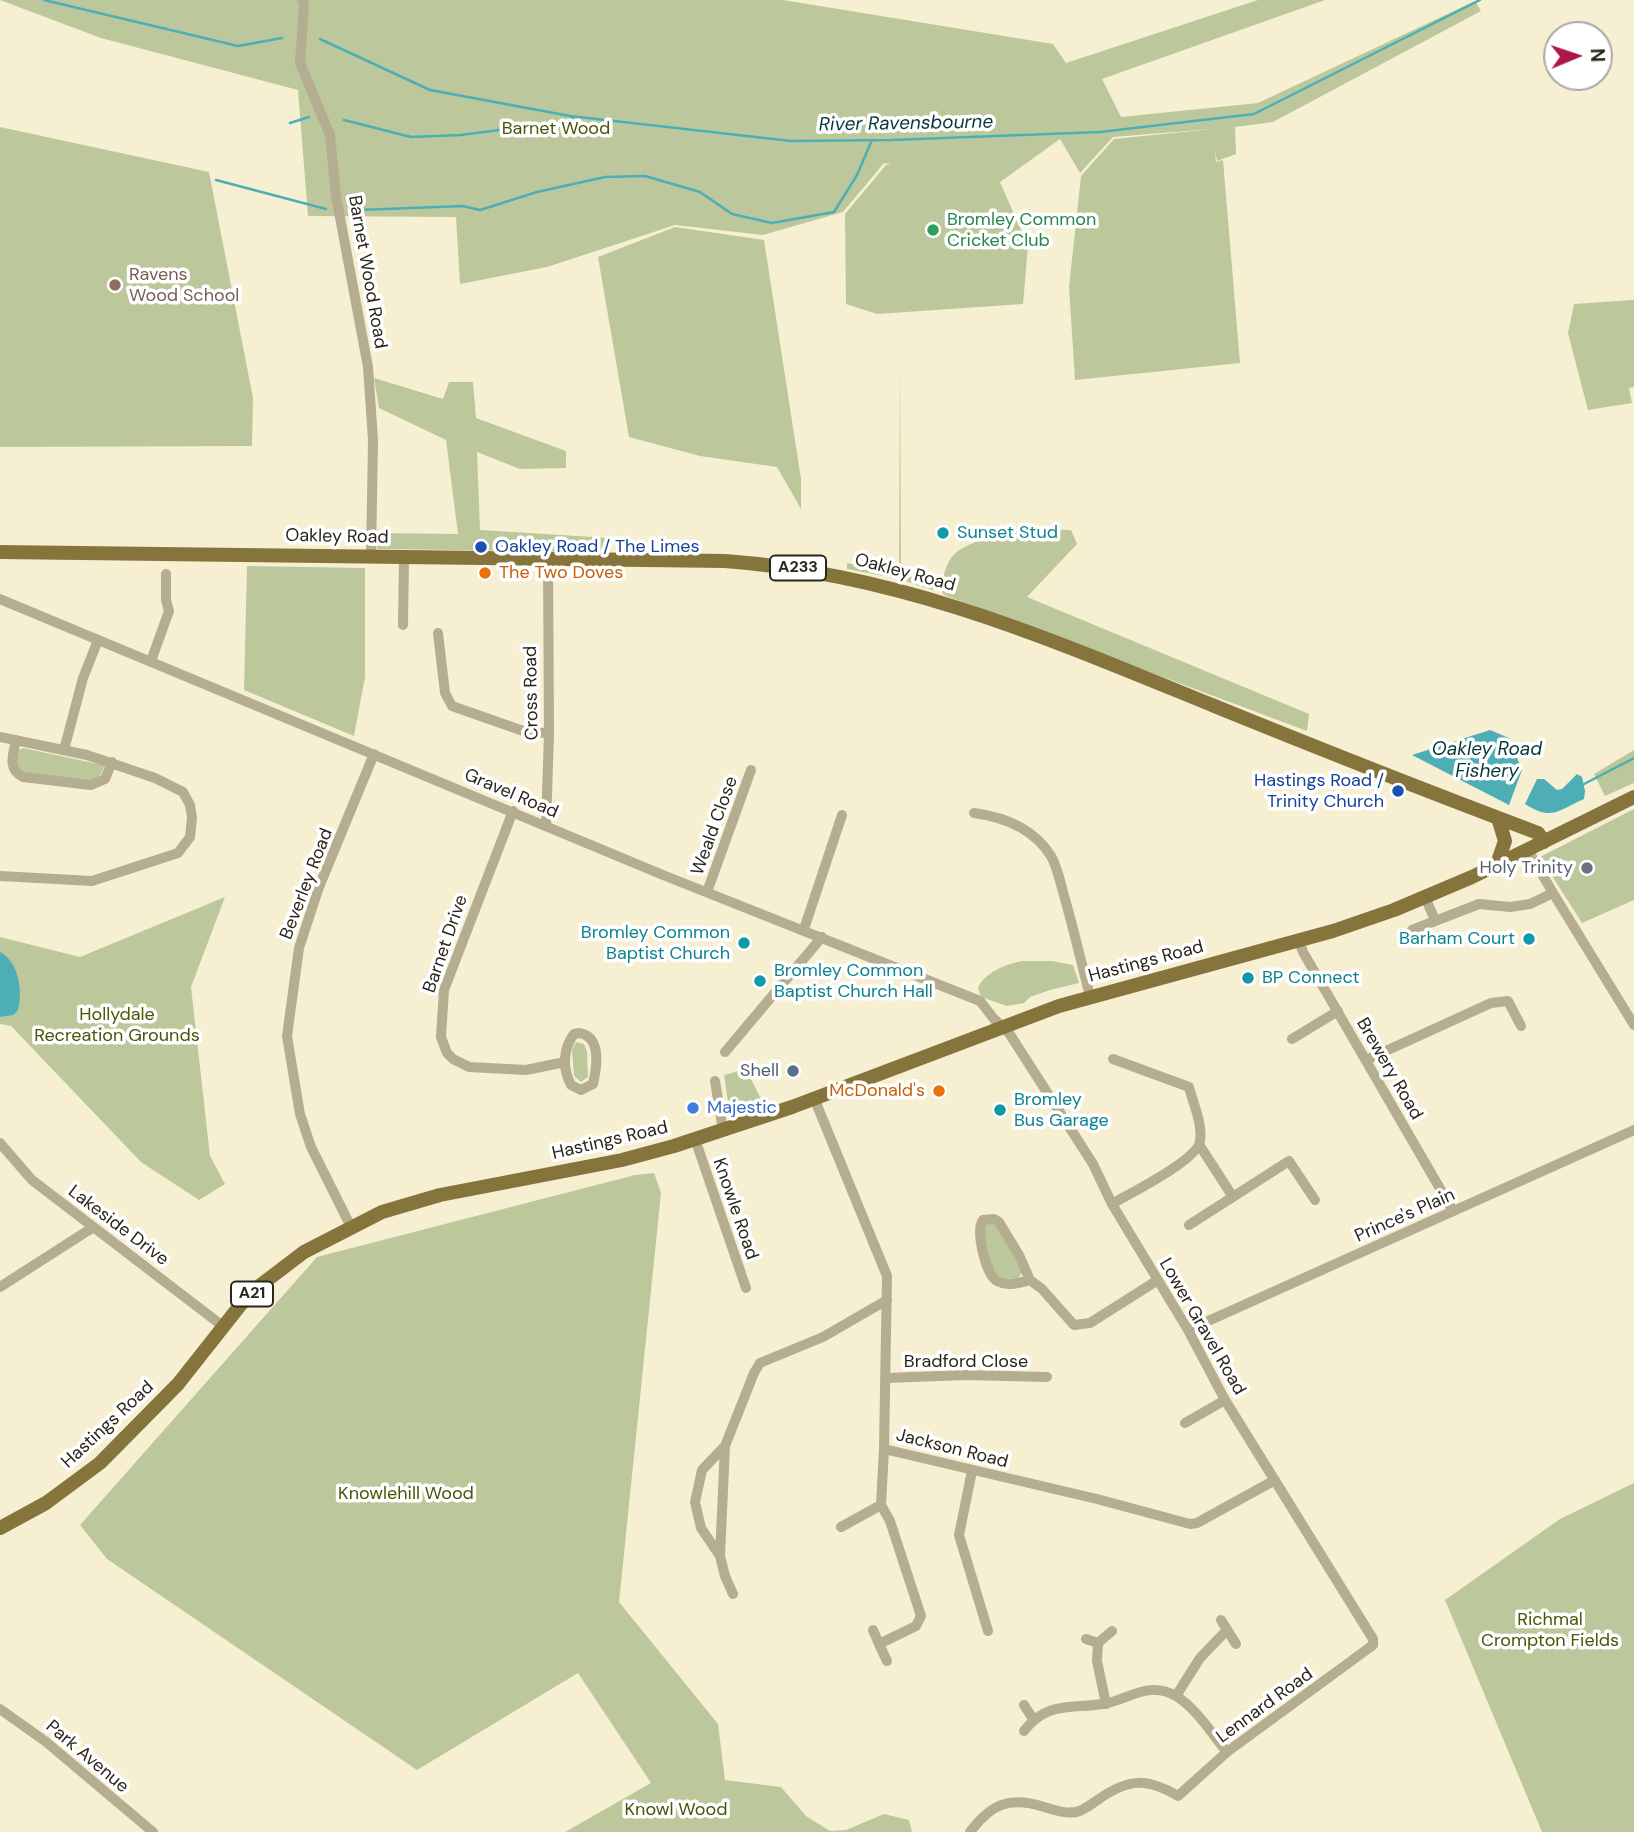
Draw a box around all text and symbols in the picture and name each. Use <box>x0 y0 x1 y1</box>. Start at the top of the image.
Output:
north arrow <box>1543 21 1613 91</box>
text: N <box>1585 48 1610 63</box>
water label: River Ravensbourne <box>819 111 993 137</box>
park label: Barnet Wood <box>502 118 610 140</box>
street label: Barnet Wood Road <box>343 194 391 350</box>
place label: Bromley Common Cricket Club <box>947 209 1096 252</box>
marker: Bromley Common Cricket Club <box>925 222 941 238</box>
place label: Ravens Wood School <box>129 264 239 306</box>
marker: Ravens Wood School <box>107 277 123 293</box>
place label: Sunset Stud <box>957 522 1058 544</box>
street label: Oakley Road <box>285 525 389 549</box>
marker: Sunset Stud <box>935 525 951 541</box>
place label: Oakley Road / The Limes <box>495 536 700 558</box>
marker: Oakley Road / The Limes <box>473 539 489 555</box>
street label: Oakley Road <box>852 549 958 597</box>
road number: A233 <box>770 555 826 580</box>
place label: The Two Doves <box>499 562 623 584</box>
marker: The Two Doves <box>477 565 493 581</box>
street label: Cross Road <box>520 645 544 741</box>
water label: Oakley Road Fishery <box>1432 739 1542 783</box>
street label: Gravel Road <box>461 765 561 823</box>
place label: Hastings Road / Trinity Church <box>1254 770 1384 812</box>
street label: Weald Close <box>687 774 743 878</box>
marker: Hastings Road / Trinity Church <box>1390 783 1406 799</box>
street label: Beverley Road <box>276 825 338 943</box>
place label: Holy Trinity <box>1479 857 1573 879</box>
marker: Holy Trinity <box>1579 860 1595 876</box>
street label: Barnet Drive <box>419 892 473 996</box>
place label: Bromley Common Baptist Church <box>581 922 730 964</box>
place label: Barham Court <box>1399 928 1515 950</box>
marker: Barham Court <box>1521 931 1537 947</box>
marker: Bromley Common Baptist Church <box>736 935 752 951</box>
street label: Hastings Road <box>1086 936 1206 988</box>
place label: Bromley Common Baptist Church Hall <box>774 960 933 1002</box>
place label: BP Connect <box>1262 967 1360 989</box>
marker: BP Connect <box>1240 970 1256 986</box>
marker: Bromley Common Baptist Church Hall <box>752 973 768 989</box>
park label: Hollydale Recreation Grounds <box>34 1004 200 1046</box>
street label: Brewery Road <box>1351 1014 1427 1124</box>
place label: Shell <box>740 1060 779 1082</box>
marker: Shell <box>785 1063 801 1079</box>
place label: McDonald's <box>829 1080 925 1102</box>
marker: McDonald's <box>931 1083 947 1099</box>
place label: Bromley Bus Garage <box>1014 1089 1109 1132</box>
place label: Majestic <box>707 1097 777 1119</box>
marker: Majestic <box>685 1100 701 1116</box>
marker: Bromley Bus Garage <box>992 1102 1008 1118</box>
street label: Hastings Road <box>550 1117 670 1165</box>
street label: Knowle Road <box>708 1155 762 1263</box>
street label: Lakeside Drive <box>64 1181 172 1271</box>
street label: Prince's Plain <box>1352 1184 1458 1248</box>
street label: Lower Gravel Road <box>1154 1255 1250 1399</box>
road number: A21 <box>231 1282 273 1306</box>
street label: Bradford Close <box>904 1351 1028 1373</box>
street label: Hastings Road <box>57 1377 159 1473</box>
street label: Jackson Road <box>894 1425 1010 1473</box>
park label: Knowlehill Wood <box>338 1483 474 1505</box>
park label: Richmal Crompton Fields <box>1481 1609 1619 1652</box>
street label: Lennard Road <box>1213 1664 1317 1748</box>
street label: Park Avenue <box>41 1716 133 1798</box>
park label: Knowl Wood <box>625 1799 727 1821</box>

